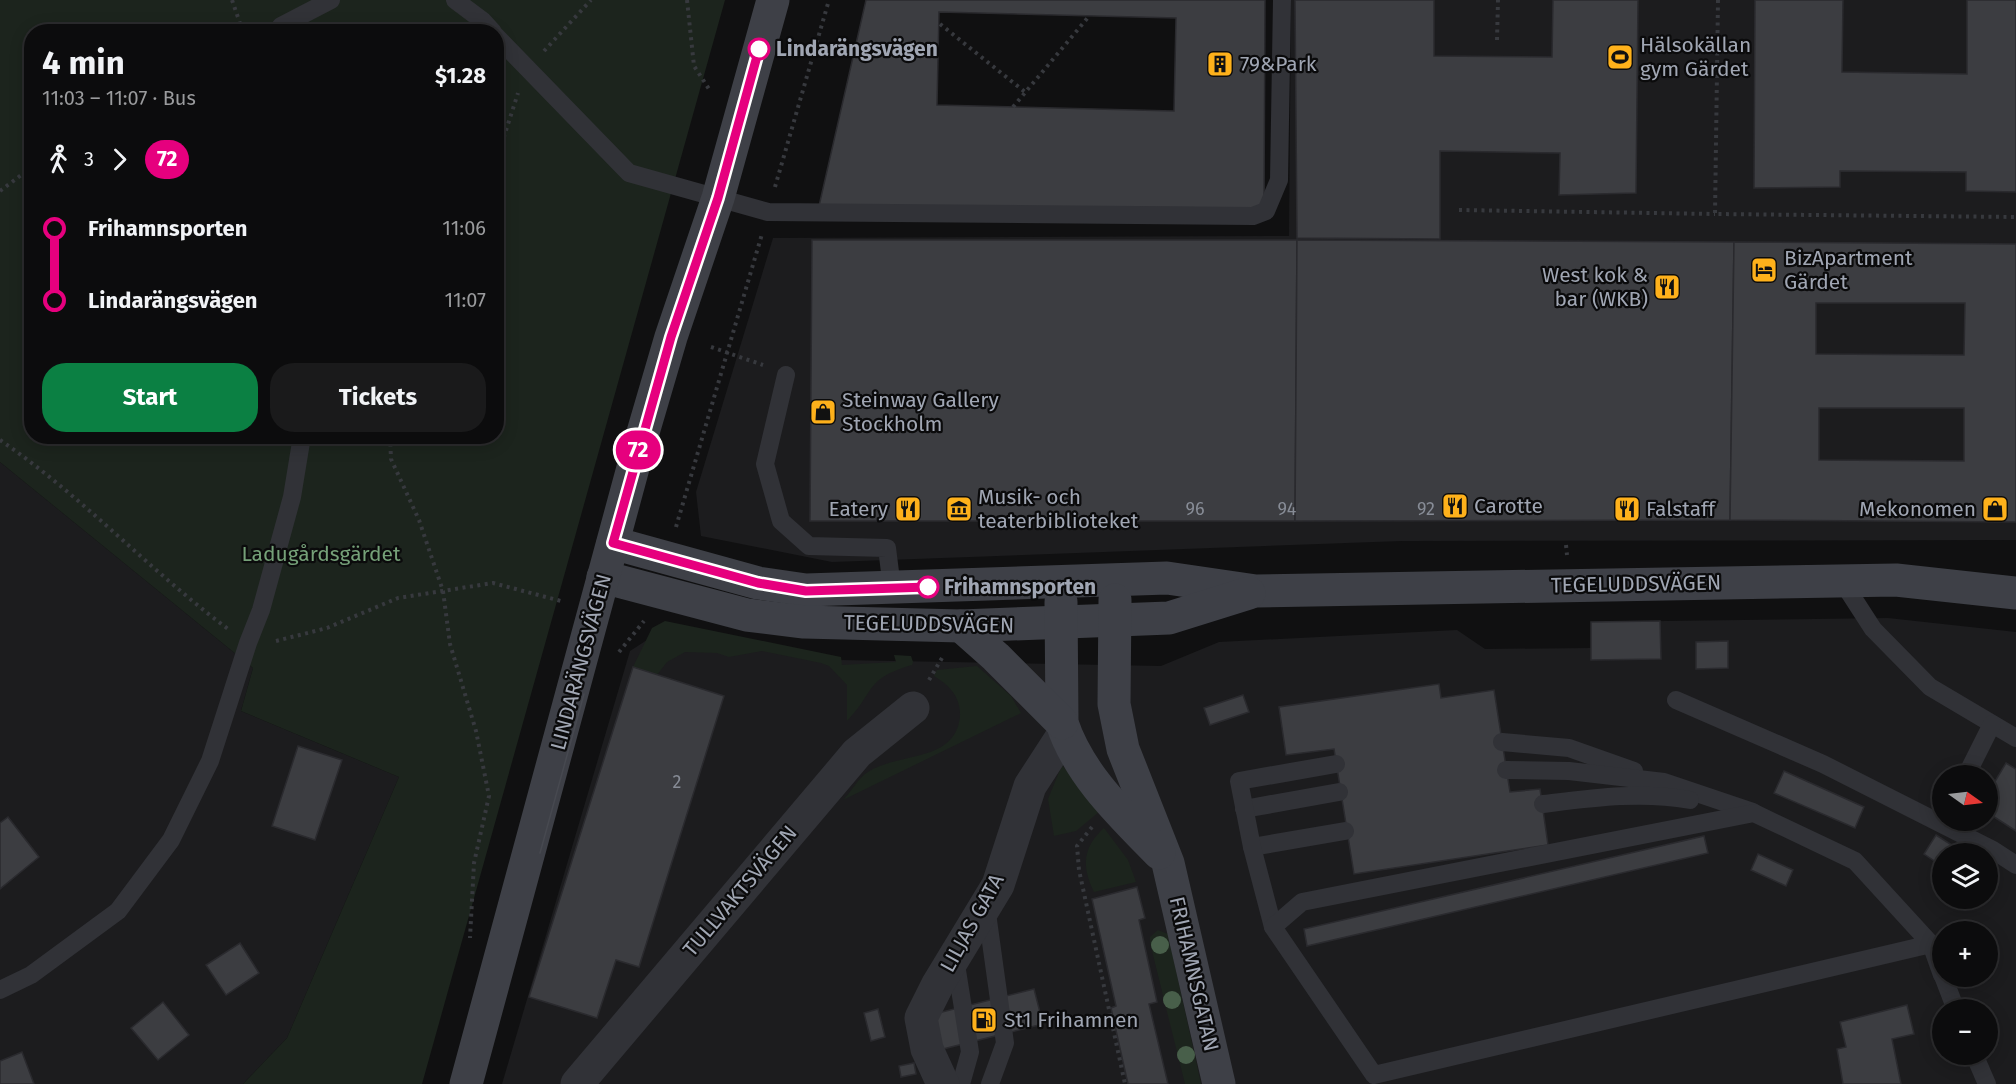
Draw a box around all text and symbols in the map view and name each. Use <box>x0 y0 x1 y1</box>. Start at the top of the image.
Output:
place label: Hälsokällan gym Gärdet <box>1640 32 1751 82</box>
place label: Lindarängsvägen <box>776 36 938 62</box>
marker: Lindarängsvägen <box>748 38 770 60</box>
sports icon: Hälsokällan gym Gärdet <box>1605 42 1635 72</box>
text: 4 min <box>42 43 125 83</box>
building icon: 79&Park <box>1205 49 1235 79</box>
place label: 79&Park <box>1240 51 1317 77</box>
text: $1.28 <box>435 62 486 89</box>
text: 11:03 – 11:07 · Bus <box>42 86 196 110</box>
icon: walk <box>42 143 75 176</box>
icon: forward <box>103 143 136 176</box>
text: 72 <box>157 146 177 172</box>
text: 3 <box>84 147 94 171</box>
text: Frihamnsporten <box>88 215 247 242</box>
text: 11:06 <box>442 216 486 240</box>
place label: BizApartment Gärdet <box>1784 245 1913 295</box>
hotel icon: BizApartment Gärdet <box>1749 255 1779 285</box>
place label: West kok & bar (WKB) <box>1542 262 1648 312</box>
restaurant icon: West kok & bar (WKB) <box>1652 272 1682 302</box>
text: Lindarängsvägen <box>88 287 258 314</box>
text: 11:07 <box>445 288 486 312</box>
button: Start <box>42 363 258 432</box>
button: Tickets <box>270 363 486 432</box>
place label: Steinway Gallery Stockholm <box>842 387 999 437</box>
shop icon: Steinway Gallery Stockholm <box>808 397 838 427</box>
line badge: 72 <box>611 430 665 470</box>
text: 72 <box>628 437 648 463</box>
place label: Musik- och teaterbiblioteket <box>978 484 1139 534</box>
restaurant icon: Carotte <box>1440 491 1470 521</box>
place label: Carotte <box>1474 493 1543 519</box>
restaurant icon: Eatery <box>893 494 923 524</box>
museum icon: Musik- och teaterbiblioteket <box>944 494 974 524</box>
restaurant icon: Falstaff <box>1612 494 1642 524</box>
shop icon: Mekonomen <box>1980 494 2010 524</box>
place label: Eatery <box>828 496 889 522</box>
place label: Falstaff <box>1646 496 1717 522</box>
place label: Mekonomen <box>1859 496 1976 522</box>
house number: 96 <box>1185 498 1205 520</box>
house number: 94 <box>1278 498 1297 520</box>
house number: 92 <box>1417 498 1435 520</box>
park label: Ladugårdsgärdet <box>241 541 401 567</box>
street label: TEGELUDDSVÄGEN <box>1551 570 1721 598</box>
street label: LINDARÄNGSVÄGEN <box>545 571 617 753</box>
place label: Frihamnsporten <box>944 574 1096 600</box>
marker: Frihamnsporten <box>917 576 939 598</box>
street label: TEGELUDDSVÄGEN <box>844 610 1014 638</box>
north arrow <box>1932 765 1998 831</box>
map controls <box>1932 765 1998 1065</box>
house number: 2 <box>673 771 682 793</box>
street label: TULLVAKTSVÄGEN <box>678 820 802 962</box>
button: layers <box>1932 843 1998 909</box>
street label: LILJAS GATA <box>934 869 1010 977</box>
street label: FRIHAMNSGATAN <box>1164 894 1224 1054</box>
button: + <box>1932 921 1998 987</box>
button: − <box>1932 999 1998 1065</box>
fuel station icon: St1 Frihamnen <box>969 1005 999 1035</box>
place label: St1 Frihamnen <box>1004 1007 1139 1033</box>

